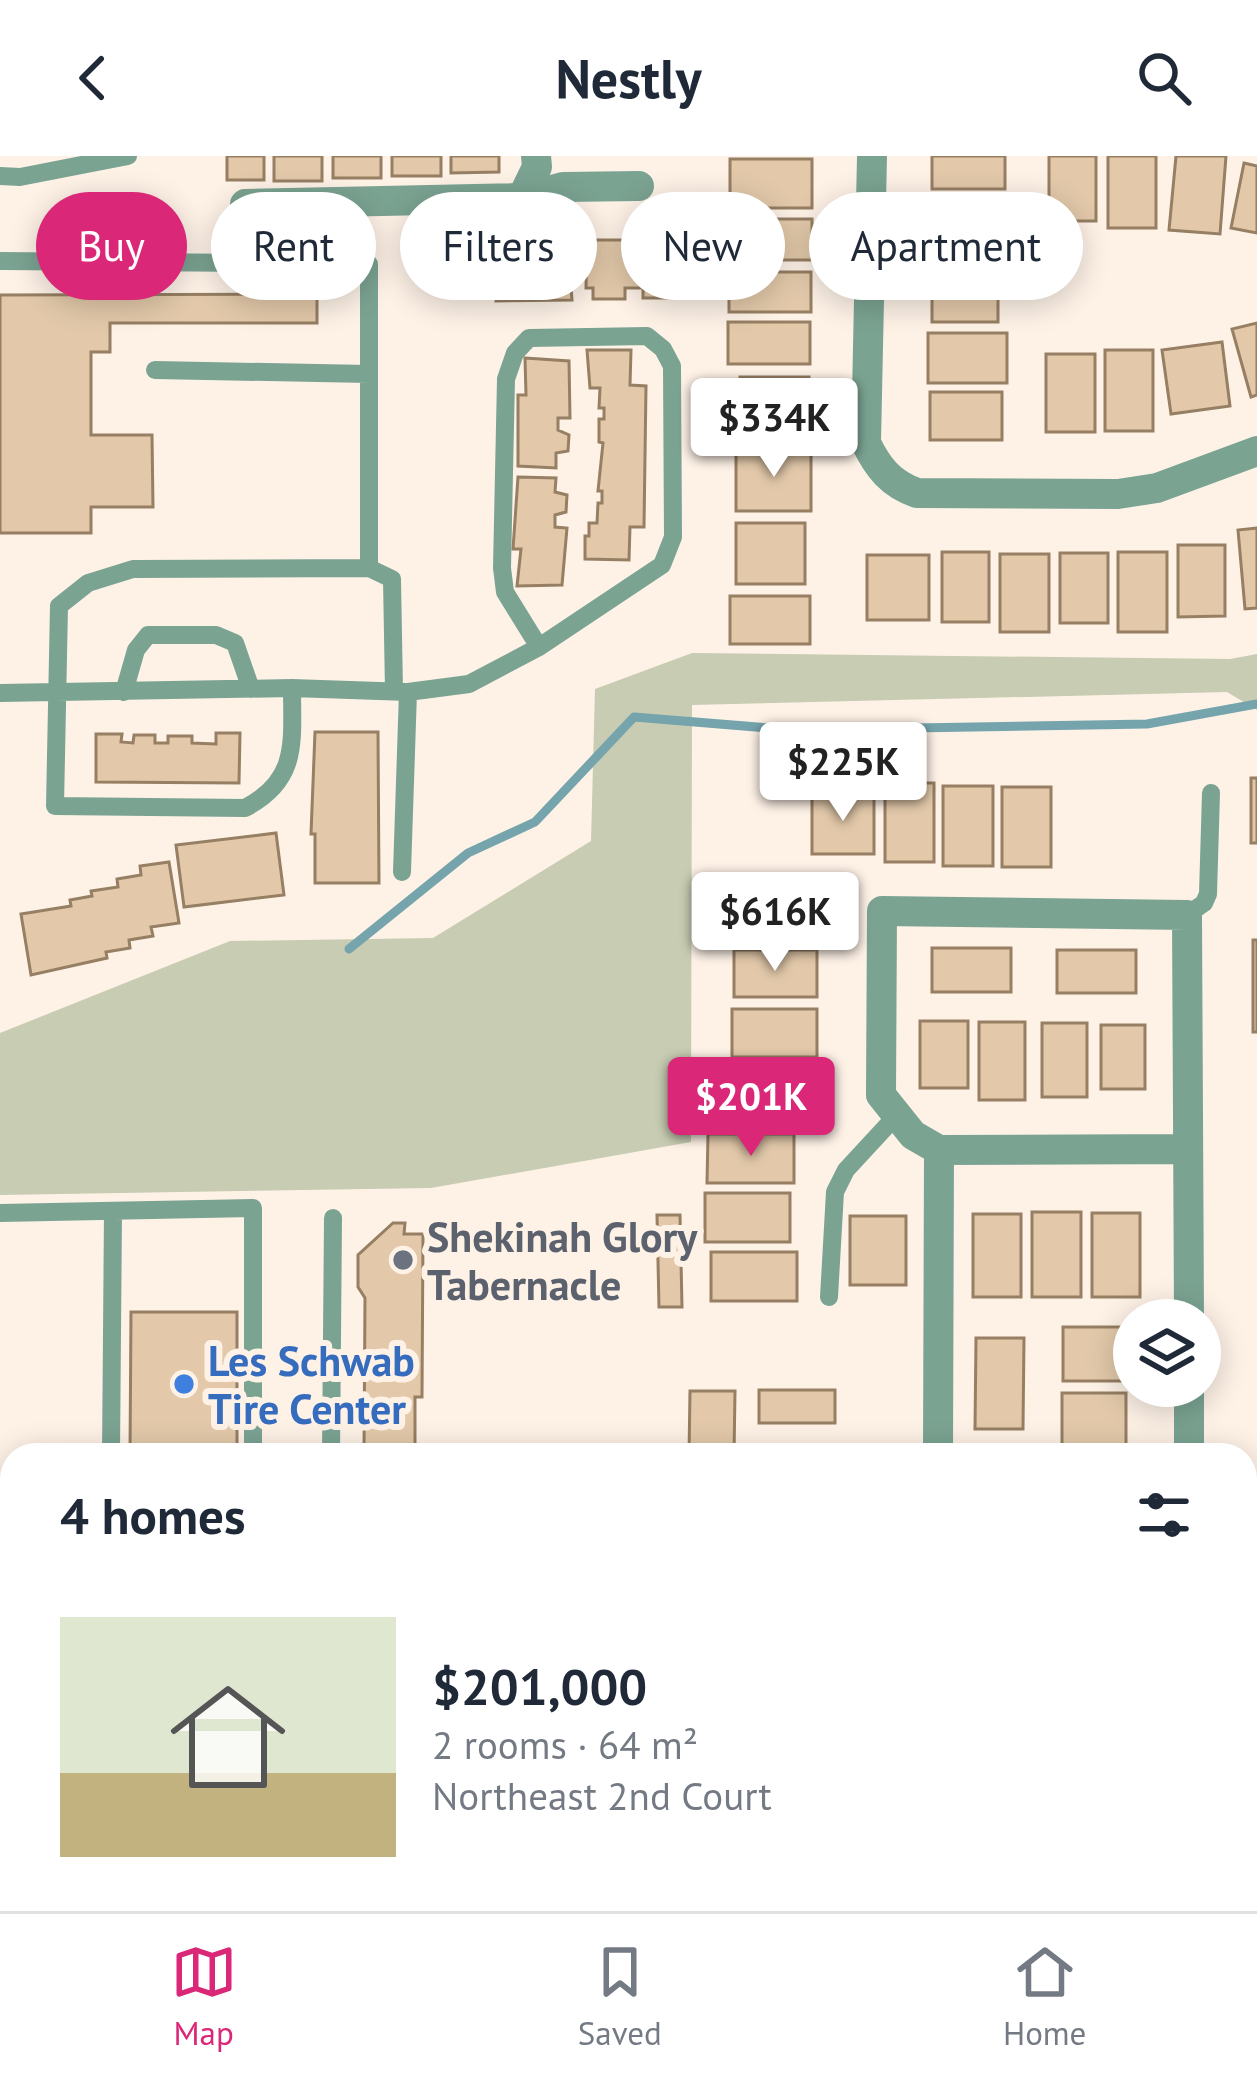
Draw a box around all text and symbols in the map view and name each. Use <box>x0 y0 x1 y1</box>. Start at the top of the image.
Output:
text: Nestly <box>555 43 702 113</box>
icon: back <box>60 45 126 111</box>
icon: search <box>1131 45 1197 111</box>
chip: Buy <box>36 192 187 300</box>
chip: Rent <box>211 192 376 300</box>
chip: Filters <box>400 192 597 300</box>
chip: New <box>621 192 785 300</box>
chip: Apartment <box>809 192 1083 300</box>
pin: $334K <box>690 378 858 480</box>
text: $334K <box>718 391 830 442</box>
pin: $225K <box>759 722 927 824</box>
text: $225K <box>787 735 899 786</box>
pin: $616K <box>691 872 859 974</box>
text: $616K <box>719 885 831 936</box>
pin: $201K <box>667 1057 835 1159</box>
text: $201K <box>695 1070 807 1121</box>
place label: Shekinah Glory Tabernacle <box>427 1209 698 1312</box>
marker: Shekinah Glory Tabernacle <box>390 1247 416 1273</box>
map controls <box>1113 1299 1221 1407</box>
button: layers <box>1113 1299 1221 1407</box>
place label: Les Schwab Tire Center <box>208 1333 415 1436</box>
marker: Les Schwab Tire Center <box>171 1371 197 1397</box>
text: 4 homes <box>60 1482 246 1548</box>
icon: filters <box>1131 1482 1197 1548</box>
text: $201,000 <box>432 1653 647 1719</box>
icon: home <box>156 1665 300 1809</box>
text: 2 rooms · 64 m² <box>432 1719 698 1770</box>
text: Northeast 2nd Court <box>432 1770 772 1821</box>
tab: Map <box>171 1939 237 2054</box>
tab: Saved <box>578 1939 662 2054</box>
tab: Home <box>1003 1939 1086 2054</box>

